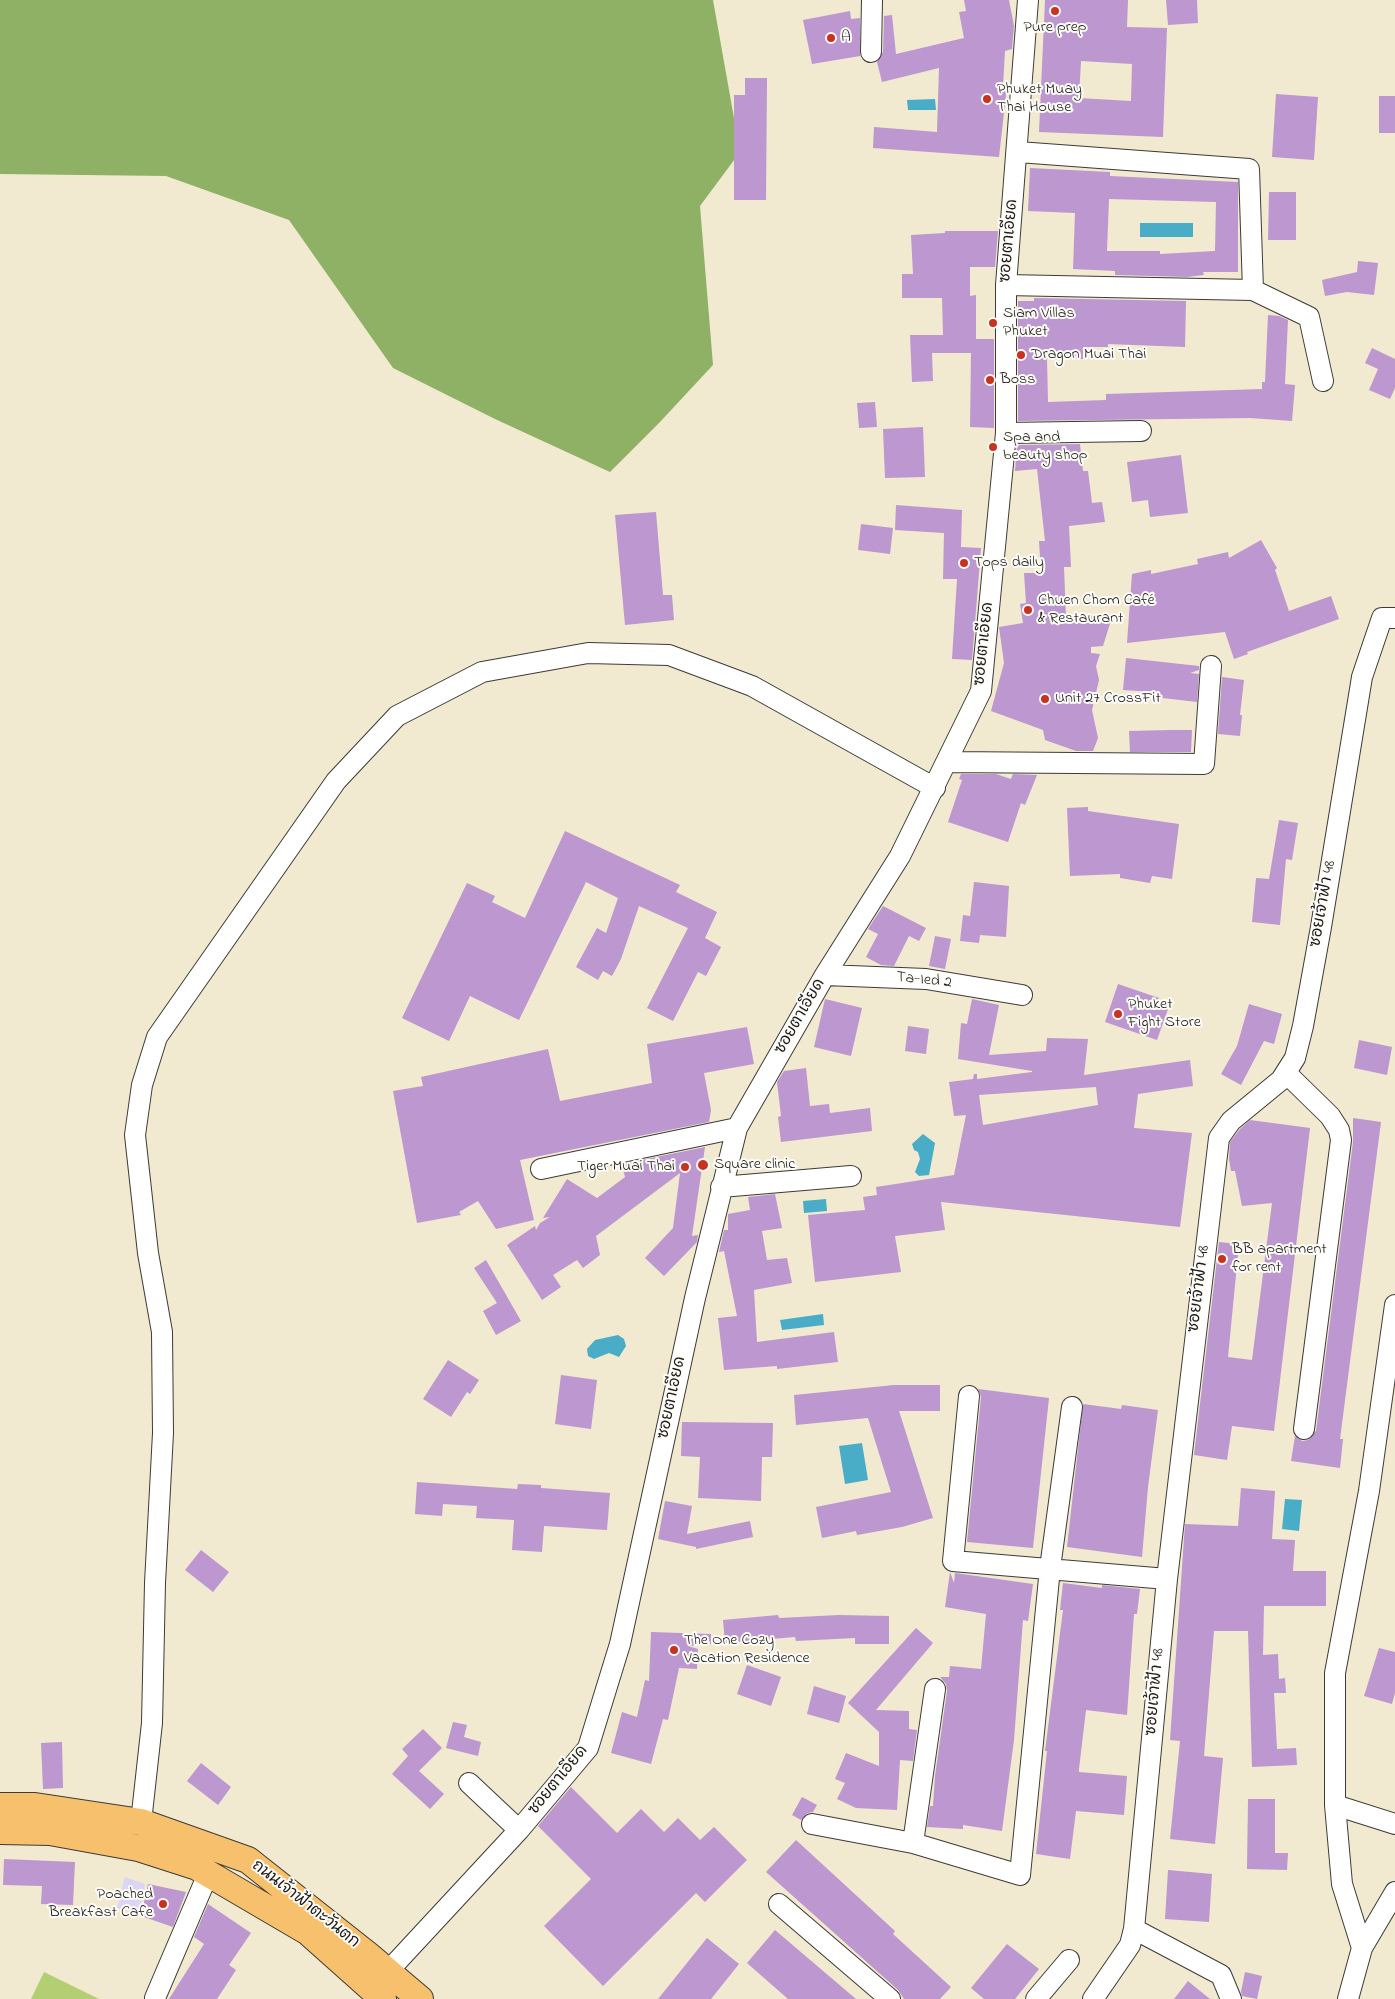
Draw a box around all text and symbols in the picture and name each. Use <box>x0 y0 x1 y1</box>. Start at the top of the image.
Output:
marker: Pure prep <box>1049 5 1061 17</box>
place label: Pure prep <box>1023 18 1087 38</box>
place label: A <box>841 28 851 48</box>
marker: A <box>825 32 837 44</box>
place label: Phuket Muay Thai House <box>997 80 1082 118</box>
marker: Phuket Muay Thai House <box>981 93 993 105</box>
street label: ซอยตาเอียด <box>997 198 1023 284</box>
place label: Siam Villas Phuket <box>1003 304 1075 342</box>
marker: Siam Villas Phuket <box>987 317 999 329</box>
place label: Dragon Muai Thai <box>1031 345 1146 365</box>
marker: Dragon Muai Thai <box>1015 349 1027 361</box>
place label: Boss <box>1000 370 1035 390</box>
marker: Boss <box>984 374 996 386</box>
place label: Spa and beauty shop <box>1003 428 1087 466</box>
marker: Spa and beauty shop <box>987 441 999 453</box>
place label: Tops daily <box>974 553 1044 573</box>
marker: Tops daily <box>958 557 970 569</box>
place label: Chuen Chom Café & Restaurant <box>1038 591 1155 629</box>
street label: ซอยตาเอียด <box>971 601 999 687</box>
marker: Chuen Chom Café & Restaurant <box>1022 604 1034 616</box>
place label: Unit 27 CrossFit <box>1055 689 1161 709</box>
marker: Unit 27 CrossFit <box>1039 693 1051 705</box>
street label: ซอยเจ้าฟ้า 48 <box>1307 859 1341 949</box>
street label: Ta-Ied 2 <box>895 969 953 993</box>
street label: ซอยตาเอียด <box>772 976 830 1058</box>
place label: Phuket Fight Store <box>1128 995 1201 1033</box>
marker: Phuket Fight Store <box>1112 1008 1124 1020</box>
place label: Square clinic <box>714 1155 795 1175</box>
place label: Tiger Muai Thai <box>577 1157 675 1177</box>
marker: Square clinic <box>696 1158 710 1172</box>
marker: Tiger Muai Thai <box>679 1161 691 1173</box>
place label: BB apartment for rent <box>1232 1240 1327 1278</box>
street label: ซอยเจ้าฟ้า 48 <box>1185 1244 1215 1334</box>
marker: BB apartment for rent <box>1216 1253 1228 1265</box>
street label: ซอยตาเอียด <box>655 1355 691 1441</box>
place label: The One Cozy Vacation Residence <box>684 1631 810 1669</box>
marker: The One Cozy Vacation Residence <box>668 1644 680 1656</box>
street label: ซอยเจ้าฟ้า 48 <box>1143 1647 1169 1737</box>
street label: ซอยตาเอียด <box>525 1742 593 1820</box>
street label: ถนนเจ้าฟ้าตะวันตก <box>247 1857 363 1953</box>
place label: Poached Breakfast Cafe <box>49 1885 153 1923</box>
marker: Poached Breakfast Cafe <box>157 1898 169 1910</box>

